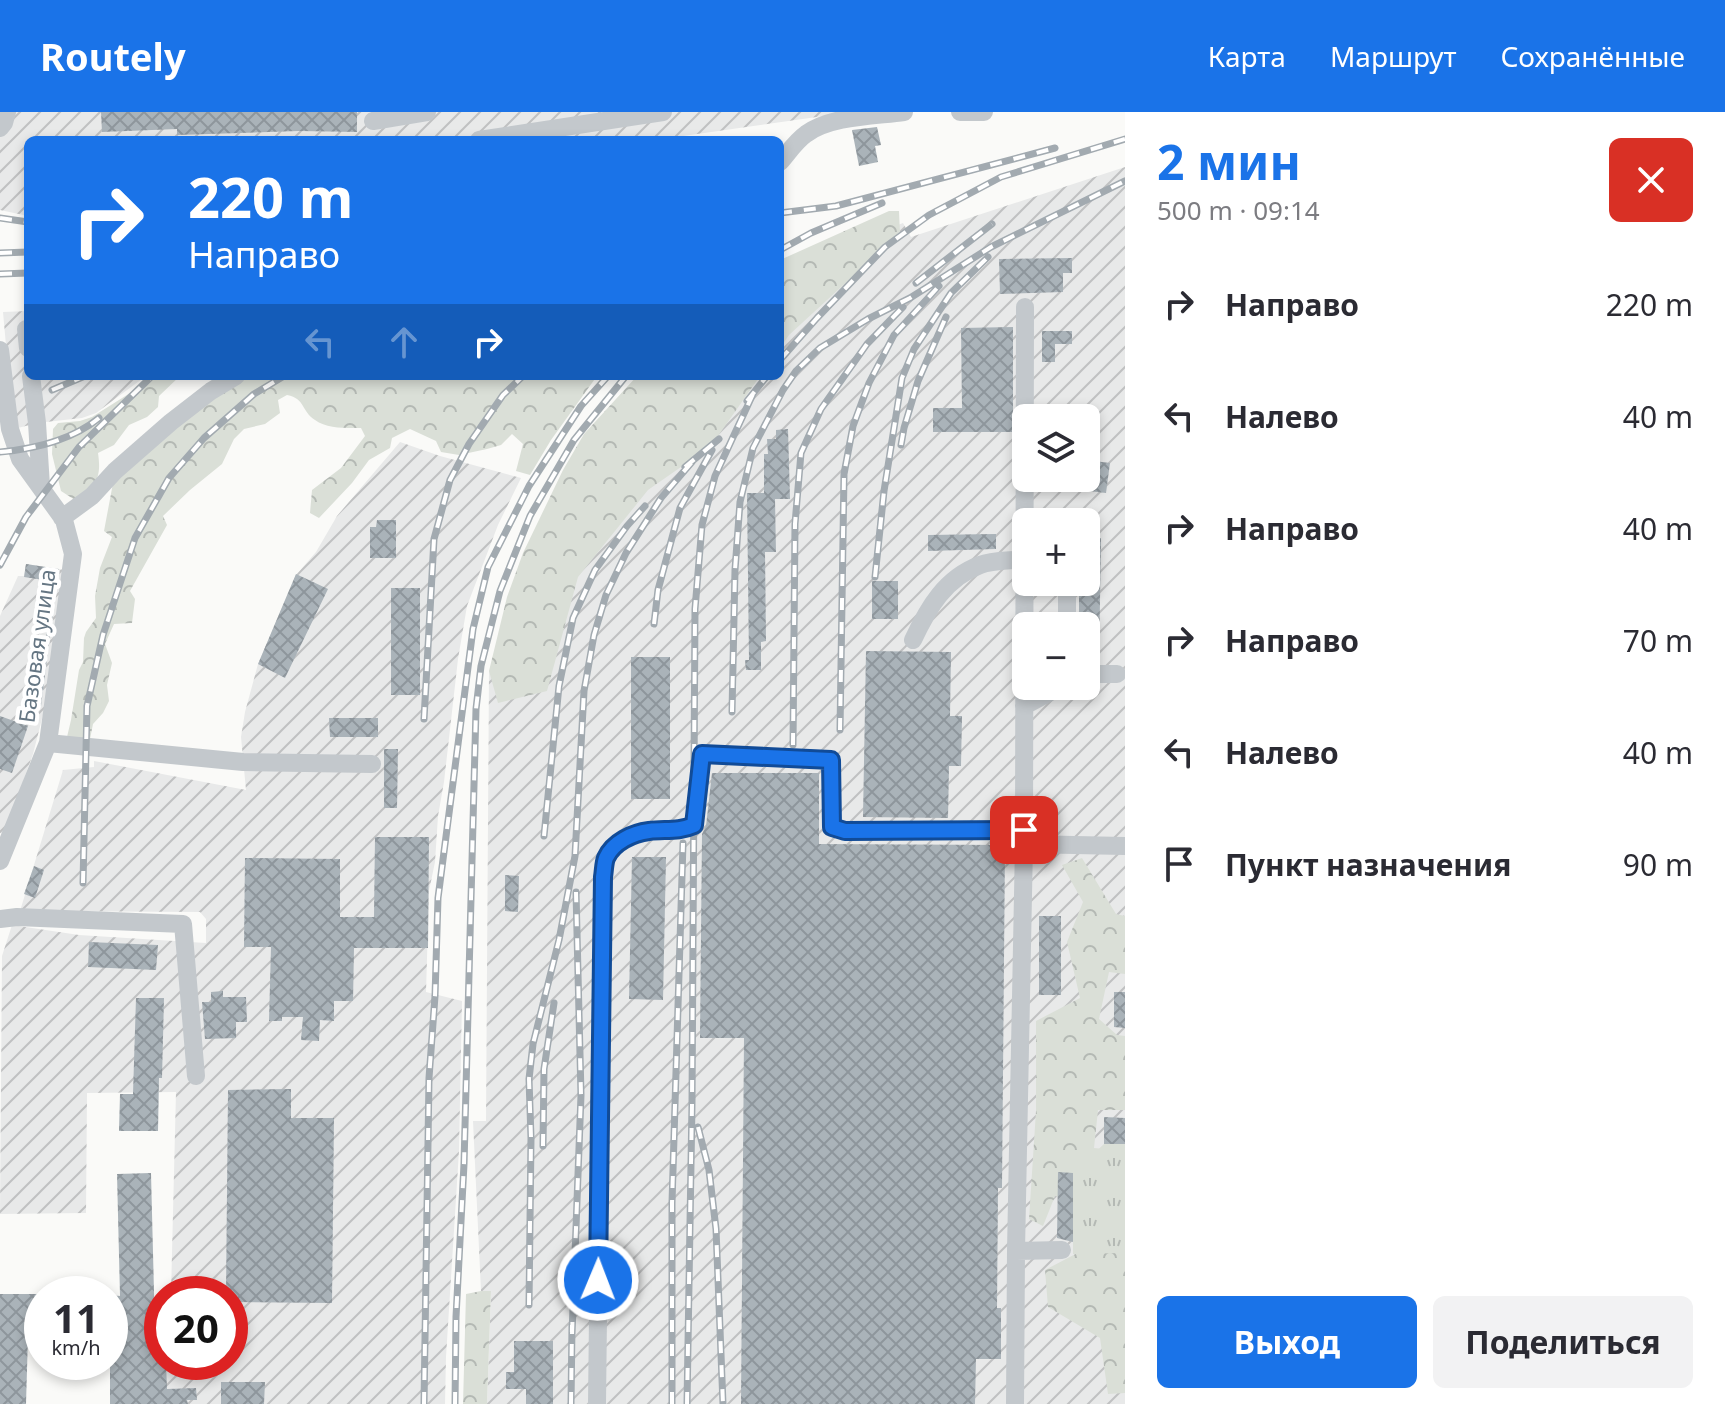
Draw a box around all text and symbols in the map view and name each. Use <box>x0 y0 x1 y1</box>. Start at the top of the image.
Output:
text: Routely <box>40 30 186 82</box>
text: Карта <box>1208 37 1286 75</box>
text: Маршрут <box>1330 37 1456 75</box>
text: Сохранённые <box>1500 37 1685 75</box>
text: 2 мин <box>1157 129 1301 194</box>
button: close <box>1609 138 1693 222</box>
text: 220 m <box>188 158 353 234</box>
icon: right <box>56 168 160 272</box>
text: 500 m · 09:14 <box>1157 192 1320 228</box>
text: Направо <box>188 230 340 279</box>
icon: right <box>1157 282 1201 326</box>
text: Направо <box>1225 284 1359 325</box>
text: 220 m <box>1606 284 1693 325</box>
icon: left <box>298 320 342 364</box>
icon: ahead <box>382 320 426 364</box>
icon: right <box>466 320 510 364</box>
icon: left <box>1157 394 1201 438</box>
text: Налево <box>1225 396 1339 437</box>
text: 40 m <box>1623 396 1693 437</box>
map controls <box>1012 404 1100 700</box>
button: layers <box>1012 404 1100 492</box>
icon: right <box>1157 506 1201 550</box>
button: + <box>1012 508 1100 596</box>
text: Направо <box>1225 508 1359 549</box>
text: 40 m <box>1623 508 1693 549</box>
street label: Базовая улица <box>10 567 62 725</box>
button: − <box>1012 612 1100 700</box>
icon: right <box>1157 618 1201 662</box>
text: Направо <box>1225 620 1359 661</box>
text: 70 m <box>1623 620 1693 661</box>
icon: left <box>1157 730 1201 774</box>
text: Налево <box>1225 732 1339 773</box>
text: 40 m <box>1623 732 1693 773</box>
pin <box>990 796 1058 864</box>
icon: arrive <box>1002 808 1046 852</box>
icon: arrive <box>1157 842 1201 886</box>
text: Пункт назначения <box>1225 844 1511 885</box>
text: 90 m <box>1623 844 1693 885</box>
position arrow <box>556 1238 640 1322</box>
speed limit sign: 20 <box>144 1276 248 1380</box>
text: 11 <box>53 1290 99 1345</box>
button: Выход <box>1157 1296 1417 1388</box>
button: Поделиться <box>1433 1296 1693 1388</box>
text: km/h <box>51 1334 101 1361</box>

